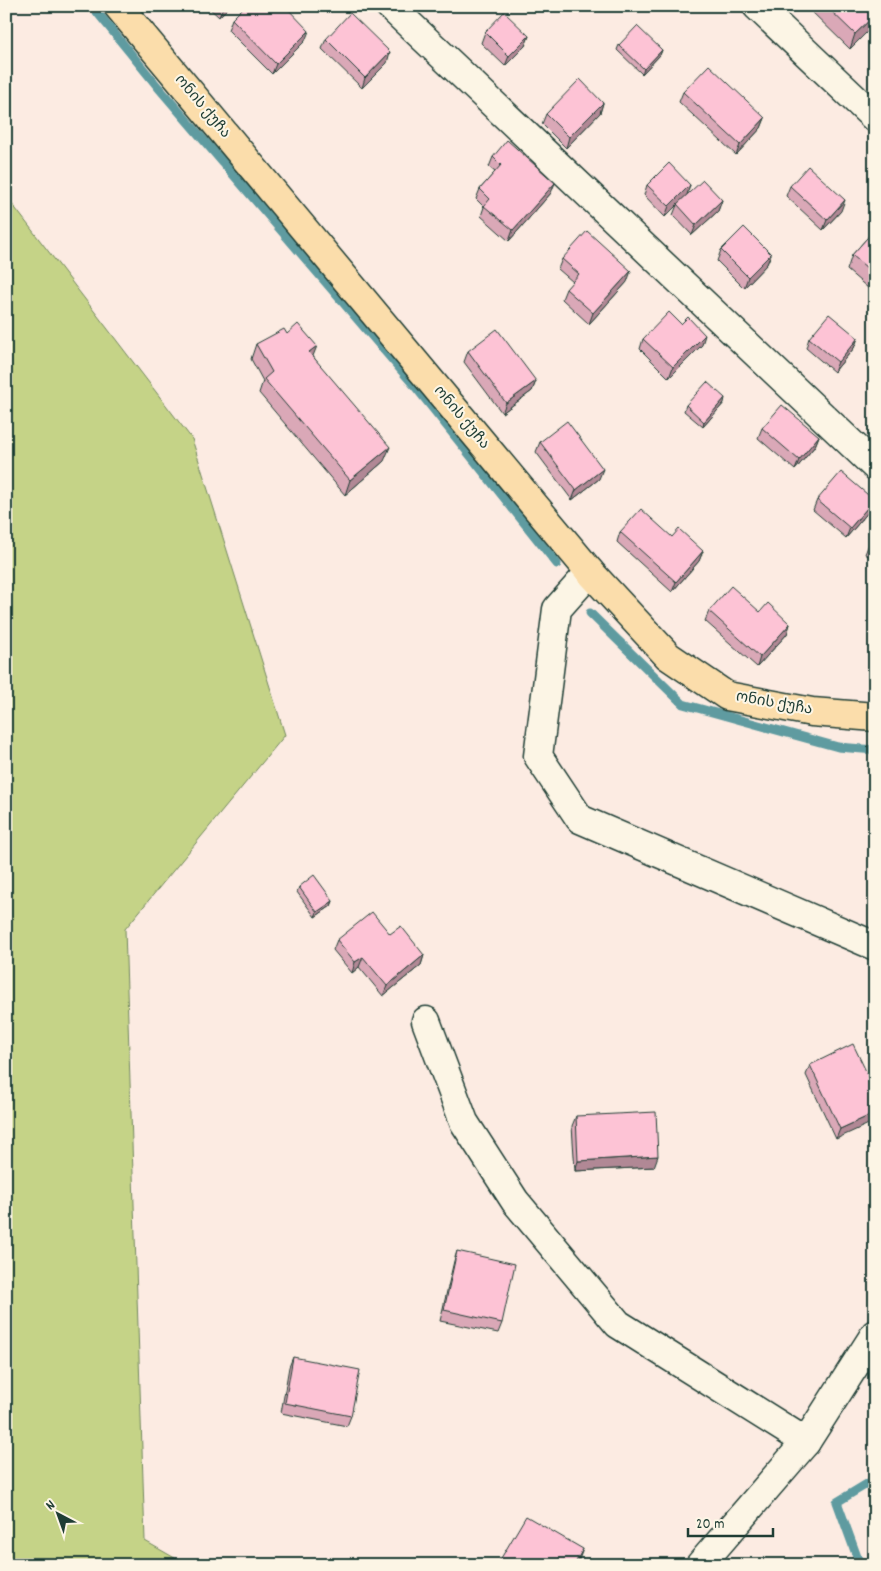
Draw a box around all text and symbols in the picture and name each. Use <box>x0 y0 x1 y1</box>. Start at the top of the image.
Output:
street label: ონის ქუჩა <box>169 70 235 144</box>
street label: ონის ქუჩა <box>428 381 494 455</box>
street label: ონის ქუჩა <box>734 686 814 722</box>
north arrow <box>32 1488 82 1538</box>
text: N <box>42 1496 60 1516</box>
scale bar <box>688 1506 774 1538</box>
text: 20 m <box>696 1514 724 1536</box>

